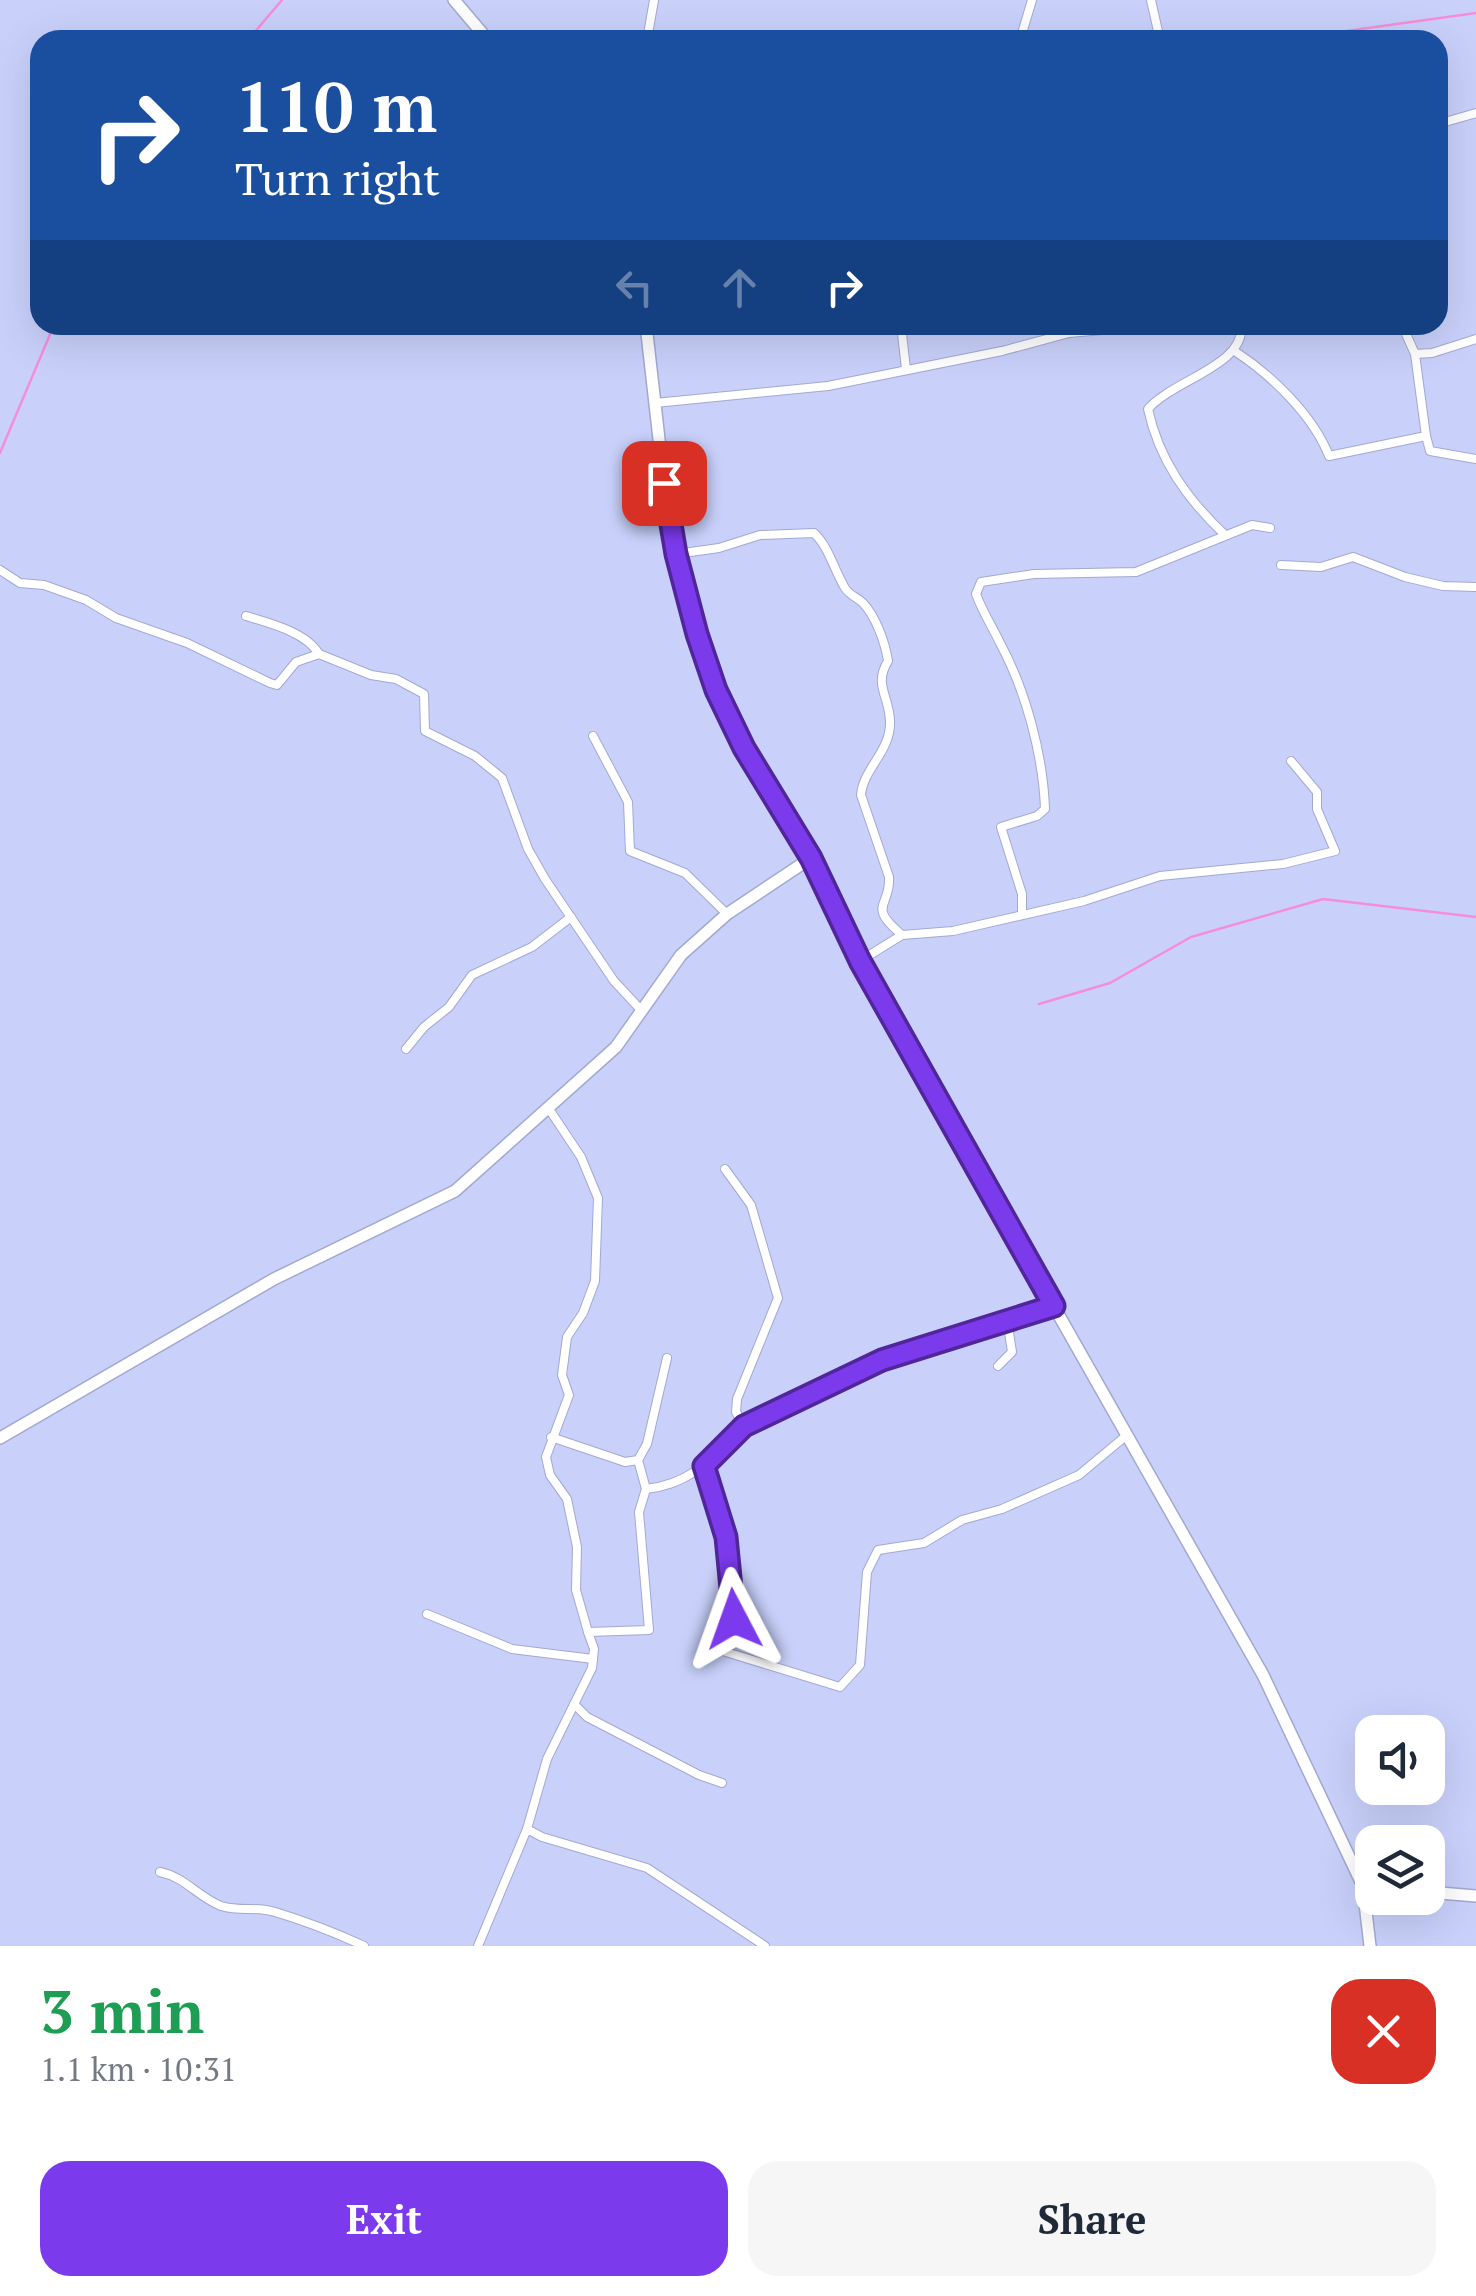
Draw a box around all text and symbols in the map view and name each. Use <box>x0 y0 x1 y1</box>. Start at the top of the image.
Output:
text: 110 m <box>235 59 437 152</box>
icon: right <box>70 70 200 200</box>
text: Turn right <box>235 148 440 208</box>
icon: left <box>607 260 662 315</box>
icon: ahead <box>712 260 767 315</box>
icon: right <box>817 260 872 315</box>
pin <box>622 441 707 526</box>
icon: arrive <box>637 456 692 511</box>
position arrow <box>682 1567 786 1671</box>
map controls <box>1355 1715 1445 1915</box>
button: sound <box>1355 1715 1445 1805</box>
button: layers <box>1355 1825 1445 1915</box>
text: 3 min <box>40 1971 204 2050</box>
button: close <box>1331 1979 1436 2084</box>
text: 1.1 km · 10:31 <box>40 2048 237 2090</box>
button: Exit <box>40 2161 728 2276</box>
button: Share <box>748 2161 1436 2276</box>

